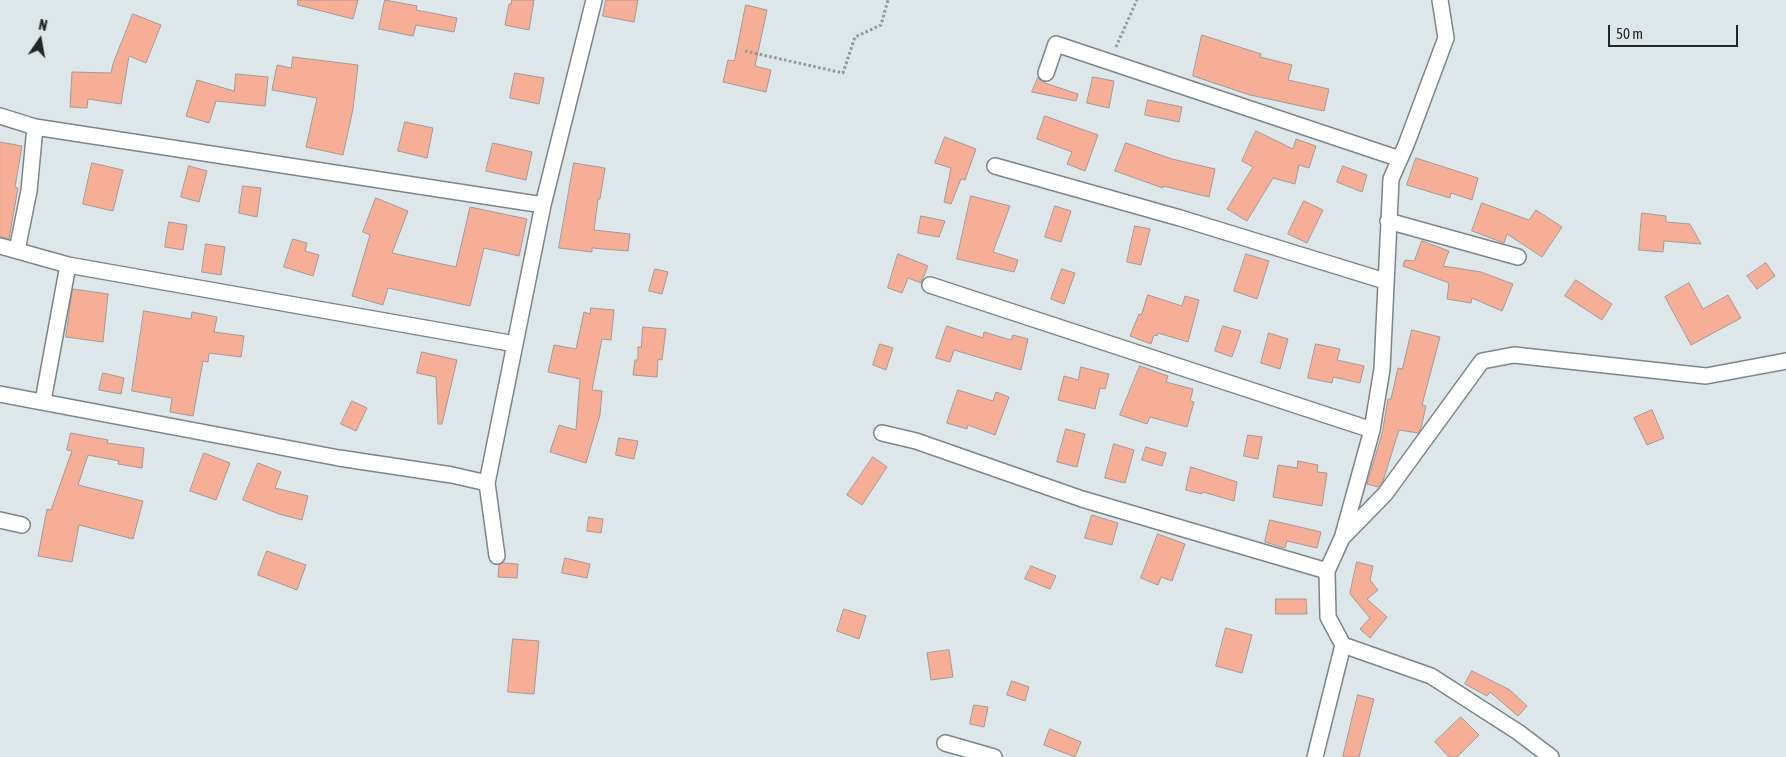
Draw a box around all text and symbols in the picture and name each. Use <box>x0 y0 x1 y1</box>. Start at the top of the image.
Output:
north arrow <box>15 15 65 65</box>
scale bar <box>1611 15 1741 47</box>
text: N <box>37 17 49 34</box>
text: 50 m <box>1616 25 1643 42</box>

